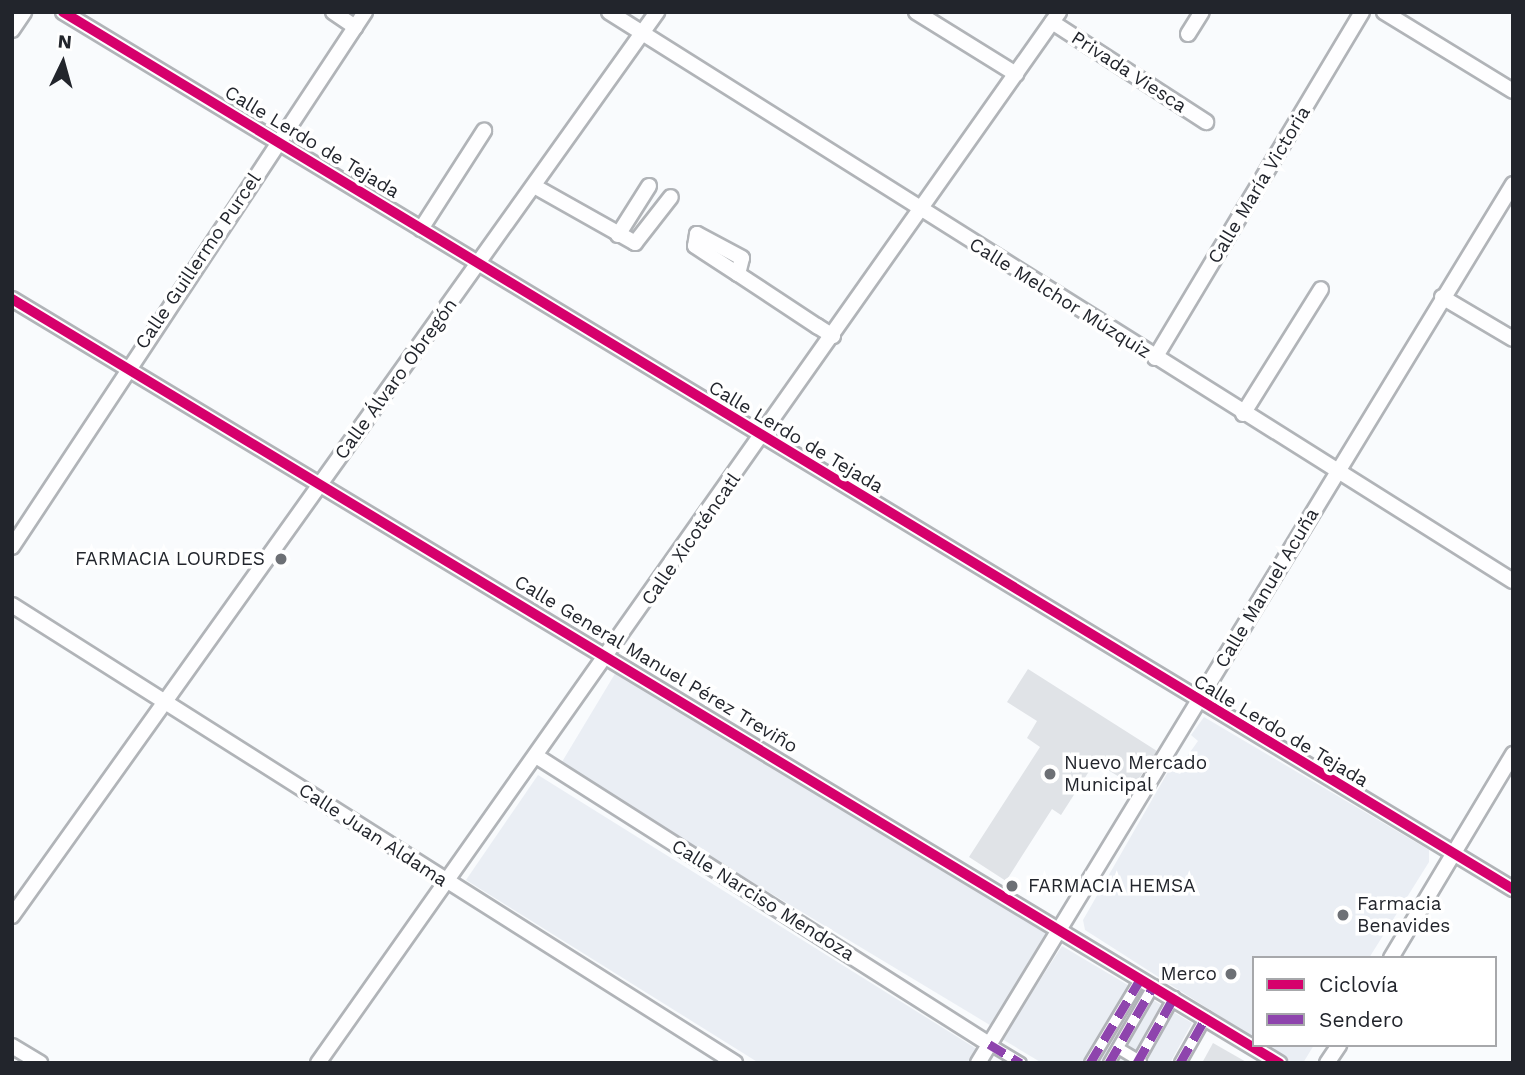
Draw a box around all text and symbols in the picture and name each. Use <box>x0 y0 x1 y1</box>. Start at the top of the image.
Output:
street label: Privada Viesca <box>1067 26 1191 118</box>
north arrow <box>28 28 98 98</box>
text: N <box>57 30 73 54</box>
street label: Calle Lerdo de Tejada <box>220 81 404 203</box>
street label: Calle María Victoria <box>1203 102 1315 268</box>
street label: Calle Guillermo Purcel <box>130 168 266 354</box>
street label: Calle Melchor Múzquiz <box>965 233 1155 363</box>
street label: Calle Álvaro Obregón <box>330 294 462 464</box>
street label: Calle Lerdo de Tejada <box>704 376 888 498</box>
street label: Calle Xicoténcatl <box>637 468 745 610</box>
street label: Calle Manuel Acuña <box>1210 503 1324 673</box>
place label: FARMACIA LOURDES <box>74 548 265 570</box>
marker: FARMACIA LOURDES <box>271 549 291 569</box>
street label: Calle General Manuel Pérez Treviño <box>509 570 803 758</box>
street label: Calle Lerdo de Tejada <box>1189 670 1373 792</box>
place label: Nuevo Mercado Municipal <box>1064 752 1207 796</box>
marker: Nuevo Mercado Municipal <box>1042 766 1058 782</box>
street label: Calle Juan Aldama <box>294 778 452 892</box>
street label: Calle Narciso Mendoza <box>667 834 859 966</box>
place label: FARMACIA HEMSA <box>1028 875 1196 897</box>
marker: FARMACIA HEMSA <box>1002 876 1022 896</box>
place label: Farmacia Benavides <box>1357 893 1450 937</box>
marker: Farmacia Benavides <box>1335 907 1351 923</box>
legend <box>1252 956 1497 1047</box>
place label: Merco <box>1160 963 1217 985</box>
marker: Merco <box>1223 966 1239 982</box>
text: Ciclovía <box>1319 972 1398 997</box>
text: Sendero <box>1319 1007 1404 1032</box>

